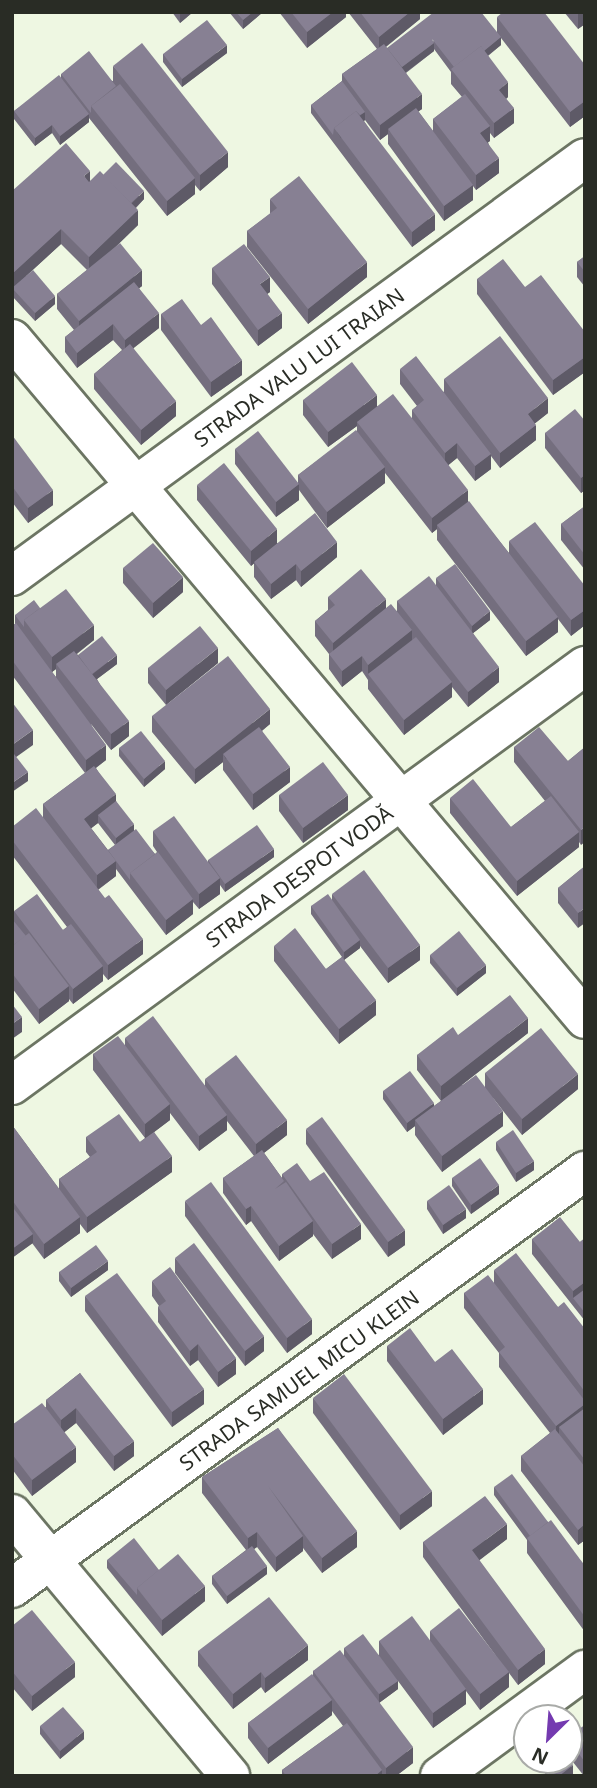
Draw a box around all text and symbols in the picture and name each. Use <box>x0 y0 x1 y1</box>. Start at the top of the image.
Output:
street label: STRADA VALU LUI TRAIAN <box>189 282 409 452</box>
street label: STRADA DESPOT VODĂ <box>201 800 397 952</box>
street label: STRADA SAMUEL MICU KLEIN <box>174 1285 424 1475</box>
north arrow <box>513 1704 583 1774</box>
text: N <box>527 1741 552 1771</box>

